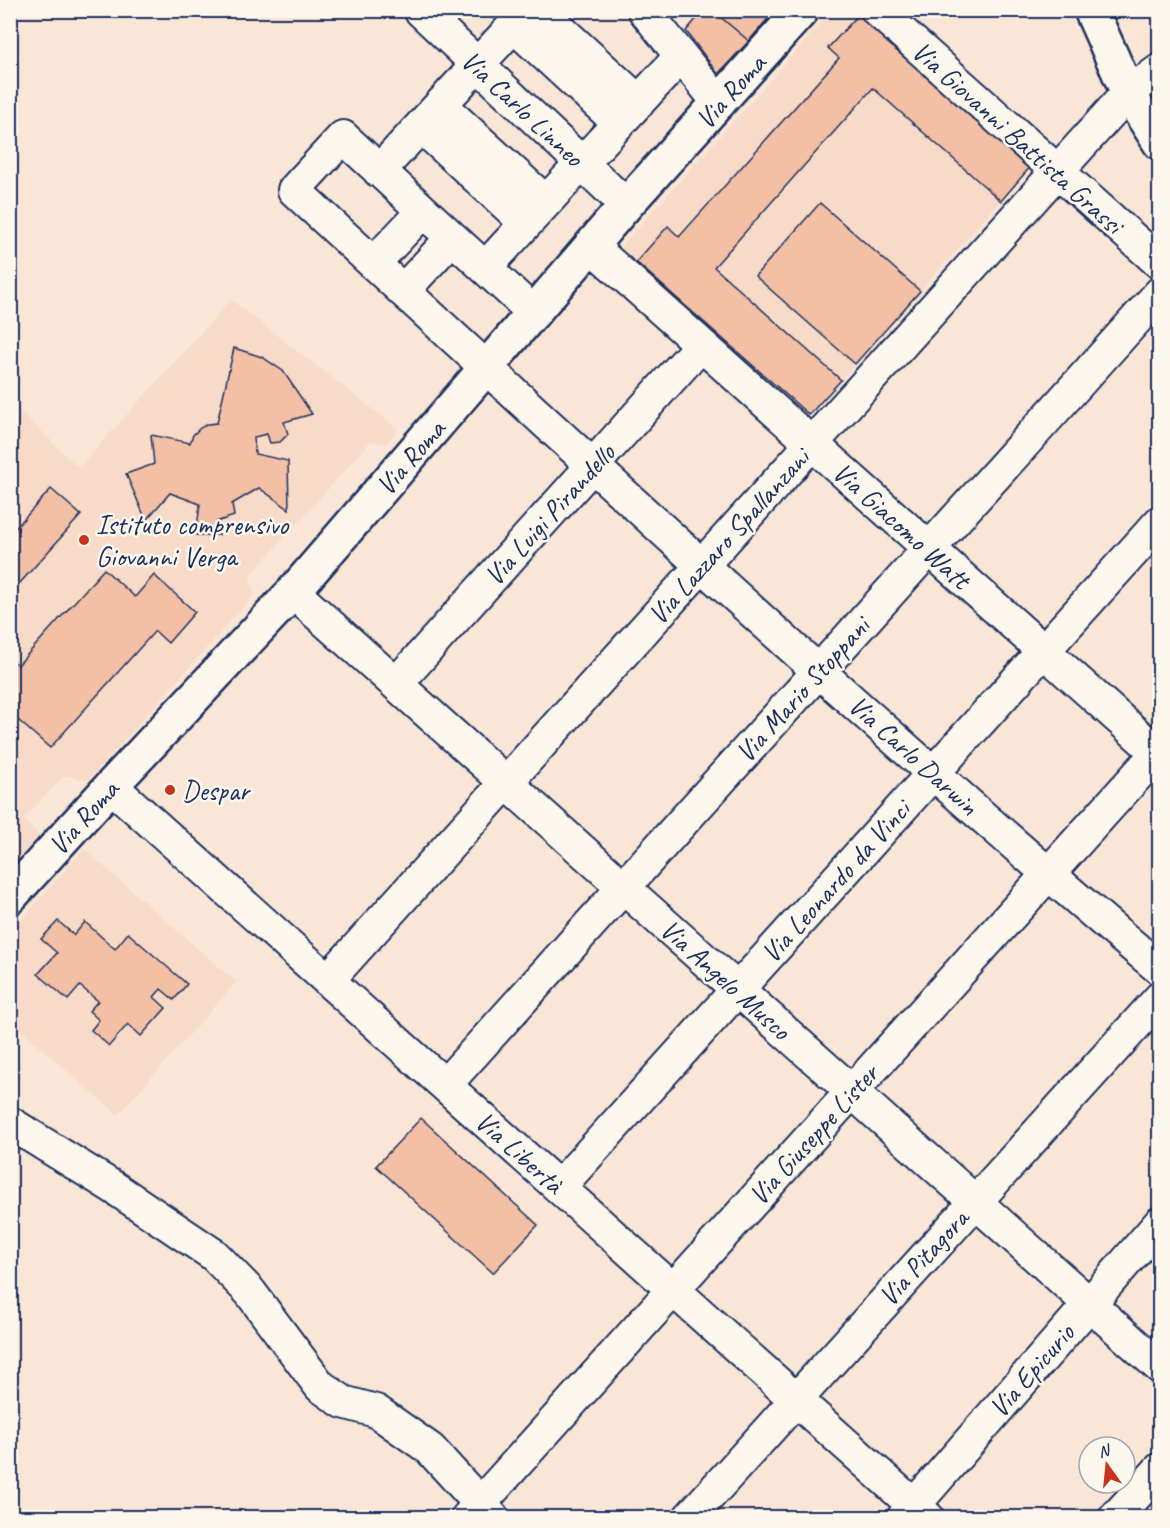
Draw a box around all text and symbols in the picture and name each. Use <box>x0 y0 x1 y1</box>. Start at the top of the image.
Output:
street label: Via Giovanni Battista Grassi <box>905 33 1133 244</box>
street label: Via Carlo Linneo <box>454 43 593 175</box>
street label: Via Roma <box>688 45 774 136</box>
street label: Via Roma <box>368 411 454 502</box>
street label: Via Luigi Pirandello <box>476 434 624 593</box>
street label: Via Lazzaro Spallanzani <box>640 438 819 632</box>
street label: Via Giacomo Watt <box>826 455 980 598</box>
place label: Istituto comprensivo Giovanni Verga <box>96 507 290 574</box>
marker: Istituto comprensivo Giovanni Verga <box>77 533 91 547</box>
street label: Via Mario Stoppani <box>728 606 880 769</box>
street label: Via Carlo Darwin <box>841 688 986 823</box>
street label: Via Roma <box>41 771 127 862</box>
place label: Despar <box>182 773 251 808</box>
marker: Despar <box>163 783 177 797</box>
street label: Via Leonardo da Vinci <box>753 790 920 970</box>
street label: Via Angelo Musco <box>653 912 800 1049</box>
street label: Via Giuseppe Lister <box>741 1055 887 1212</box>
street label: Via Libertà <box>468 1104 572 1202</box>
street label: Via Pitagora <box>871 1200 978 1313</box>
street label: Via Epicurio <box>981 1315 1083 1424</box>
north arrow <box>1077 1435 1137 1495</box>
text: N <box>1096 1440 1114 1462</box>

